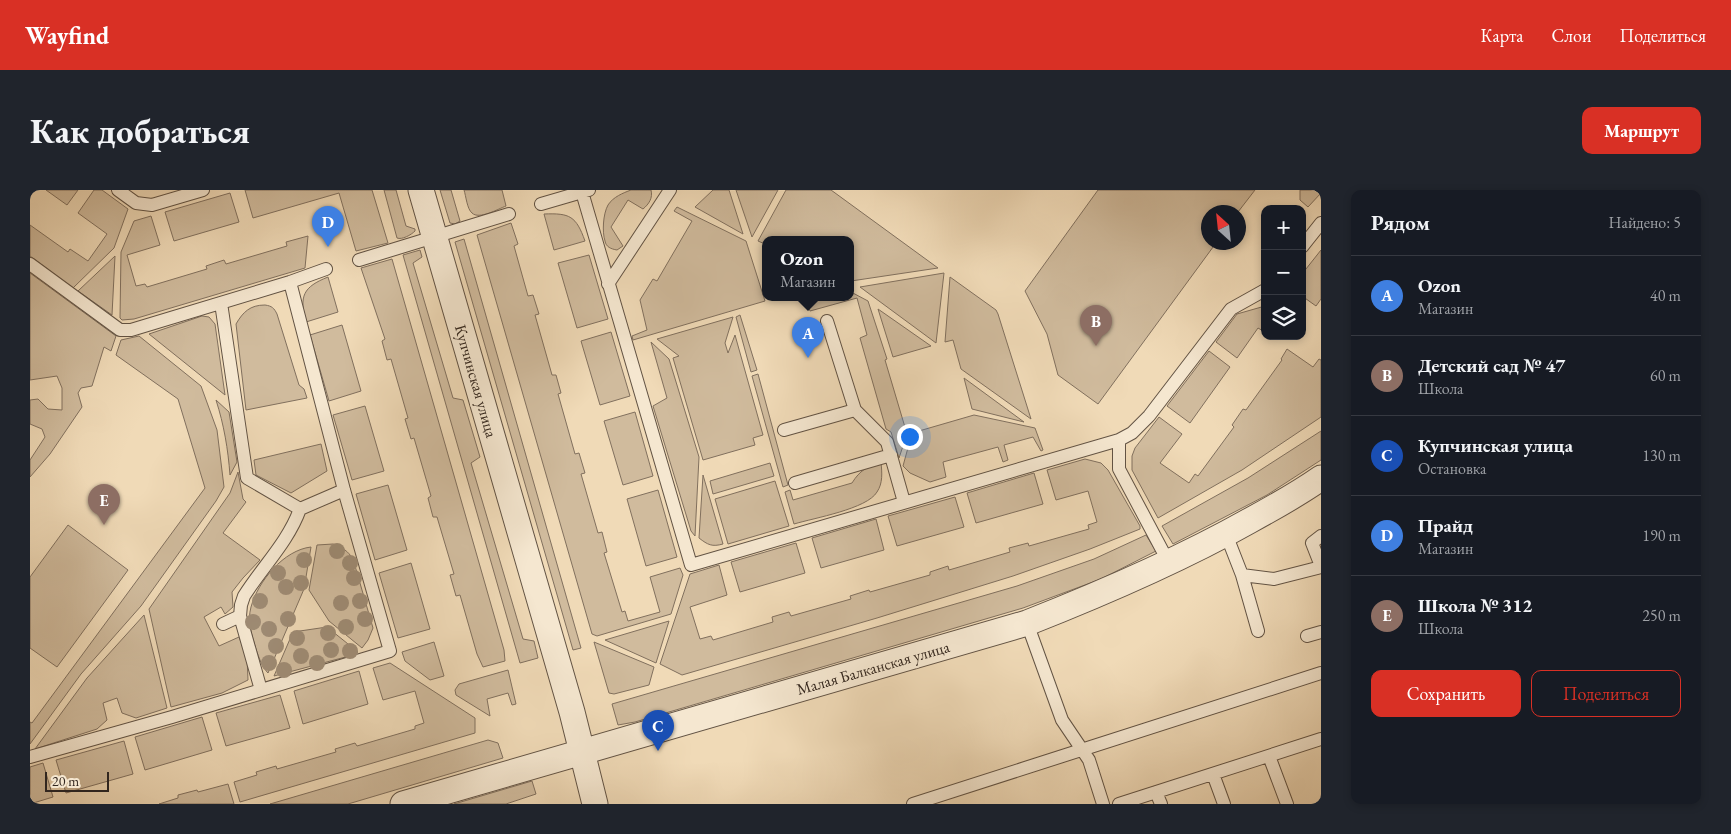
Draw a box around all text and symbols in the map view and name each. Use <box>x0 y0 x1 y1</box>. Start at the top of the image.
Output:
text: Wayfind <box>25 20 109 51</box>
text: Карта <box>1481 24 1524 47</box>
text: Слои <box>1552 24 1591 47</box>
text: Поделиться <box>1619 24 1706 47</box>
button: Маршрут <box>1582 107 1701 154</box>
text: Как добраться <box>30 108 250 153</box>
north arrow <box>1201 205 1246 250</box>
map controls <box>1261 205 1306 340</box>
button: + <box>1261 205 1306 250</box>
pin: D <box>312 206 344 247</box>
text: Рядом <box>1371 209 1430 236</box>
text: Найдено: 5 <box>1609 212 1681 233</box>
popup <box>762 236 854 301</box>
text: Ozon <box>780 246 823 271</box>
button: − <box>1261 250 1306 295</box>
text: Магазин <box>780 271 836 292</box>
text: Ozon <box>1418 273 1461 298</box>
text: A <box>1381 285 1393 306</box>
text: 40 m <box>1650 285 1681 306</box>
button: layers <box>1261 295 1306 340</box>
text: Магазин <box>1418 298 1473 319</box>
pin: B <box>1080 305 1112 346</box>
pin: A <box>792 317 824 358</box>
street label: Купчинская улица <box>450 322 502 441</box>
text: Детский сад № 47 <box>1418 353 1565 378</box>
text: B <box>1382 365 1392 386</box>
text: 60 m <box>1650 365 1681 386</box>
text: Школа <box>1418 378 1463 399</box>
your location <box>897 424 923 450</box>
text: Купчинская улица <box>1418 433 1573 458</box>
text: C <box>1381 445 1393 466</box>
text: 130 m <box>1642 445 1681 466</box>
text: Остановка <box>1418 458 1487 479</box>
pin: E <box>88 484 120 525</box>
text: Прайд <box>1418 513 1473 538</box>
text: D <box>1381 525 1393 546</box>
text: 190 m <box>1642 525 1681 546</box>
text: Магазин <box>1418 538 1473 559</box>
text: Школа № 312 <box>1418 593 1532 618</box>
text: E <box>1382 605 1392 626</box>
text: 250 m <box>1642 605 1681 626</box>
text: Школа <box>1418 618 1463 639</box>
street label: Малая Балканская улица <box>794 636 953 700</box>
button: Сохранить <box>1371 670 1521 717</box>
button: Поделиться <box>1531 670 1681 717</box>
pin: C <box>642 710 674 751</box>
scale bar <box>45 769 109 792</box>
text: 20 m <box>52 772 79 790</box>

